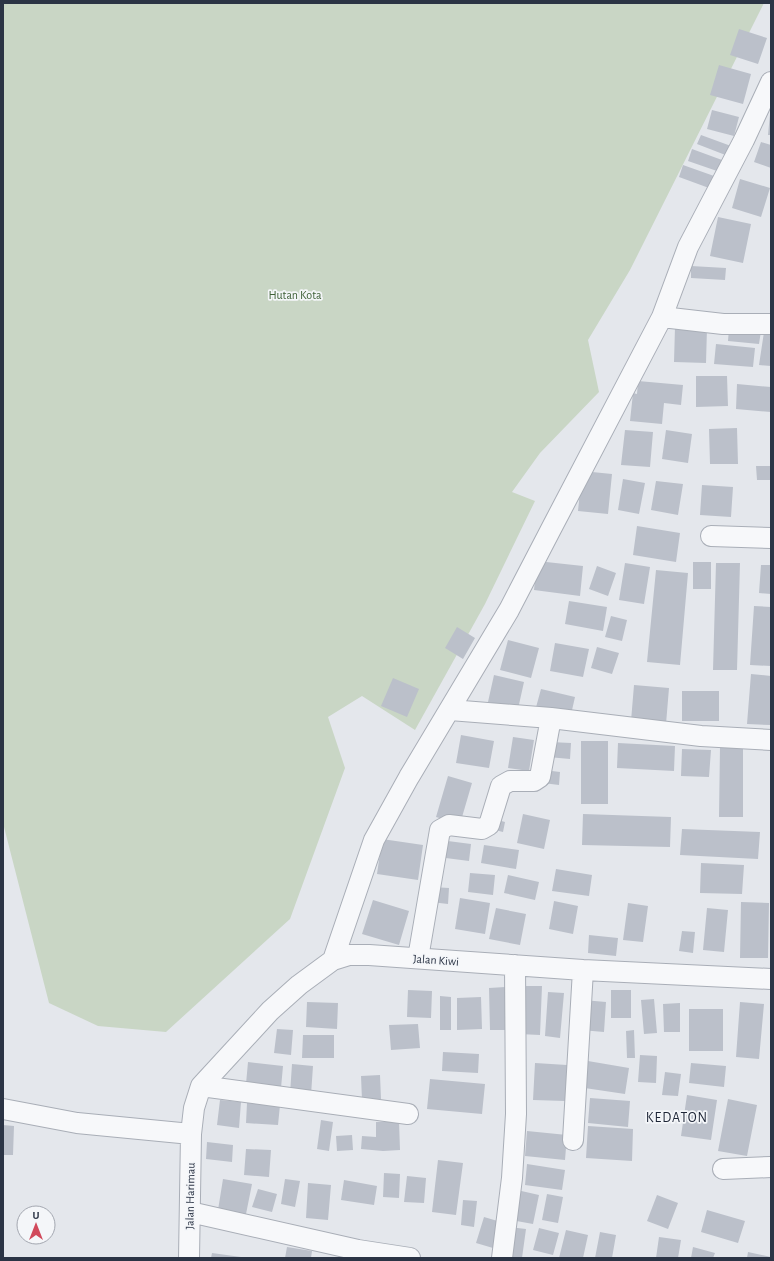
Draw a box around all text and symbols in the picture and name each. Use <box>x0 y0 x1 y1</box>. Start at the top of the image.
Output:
park label: Hutan Kota <box>268 289 322 301</box>
street label: Jalan Kiwi <box>413 952 459 968</box>
district label: KEDATON <box>646 1111 708 1125</box>
street label: Jalan Harimau <box>183 1162 197 1230</box>
north arrow <box>16 1205 56 1245</box>
text: U <box>32 1210 40 1221</box>

